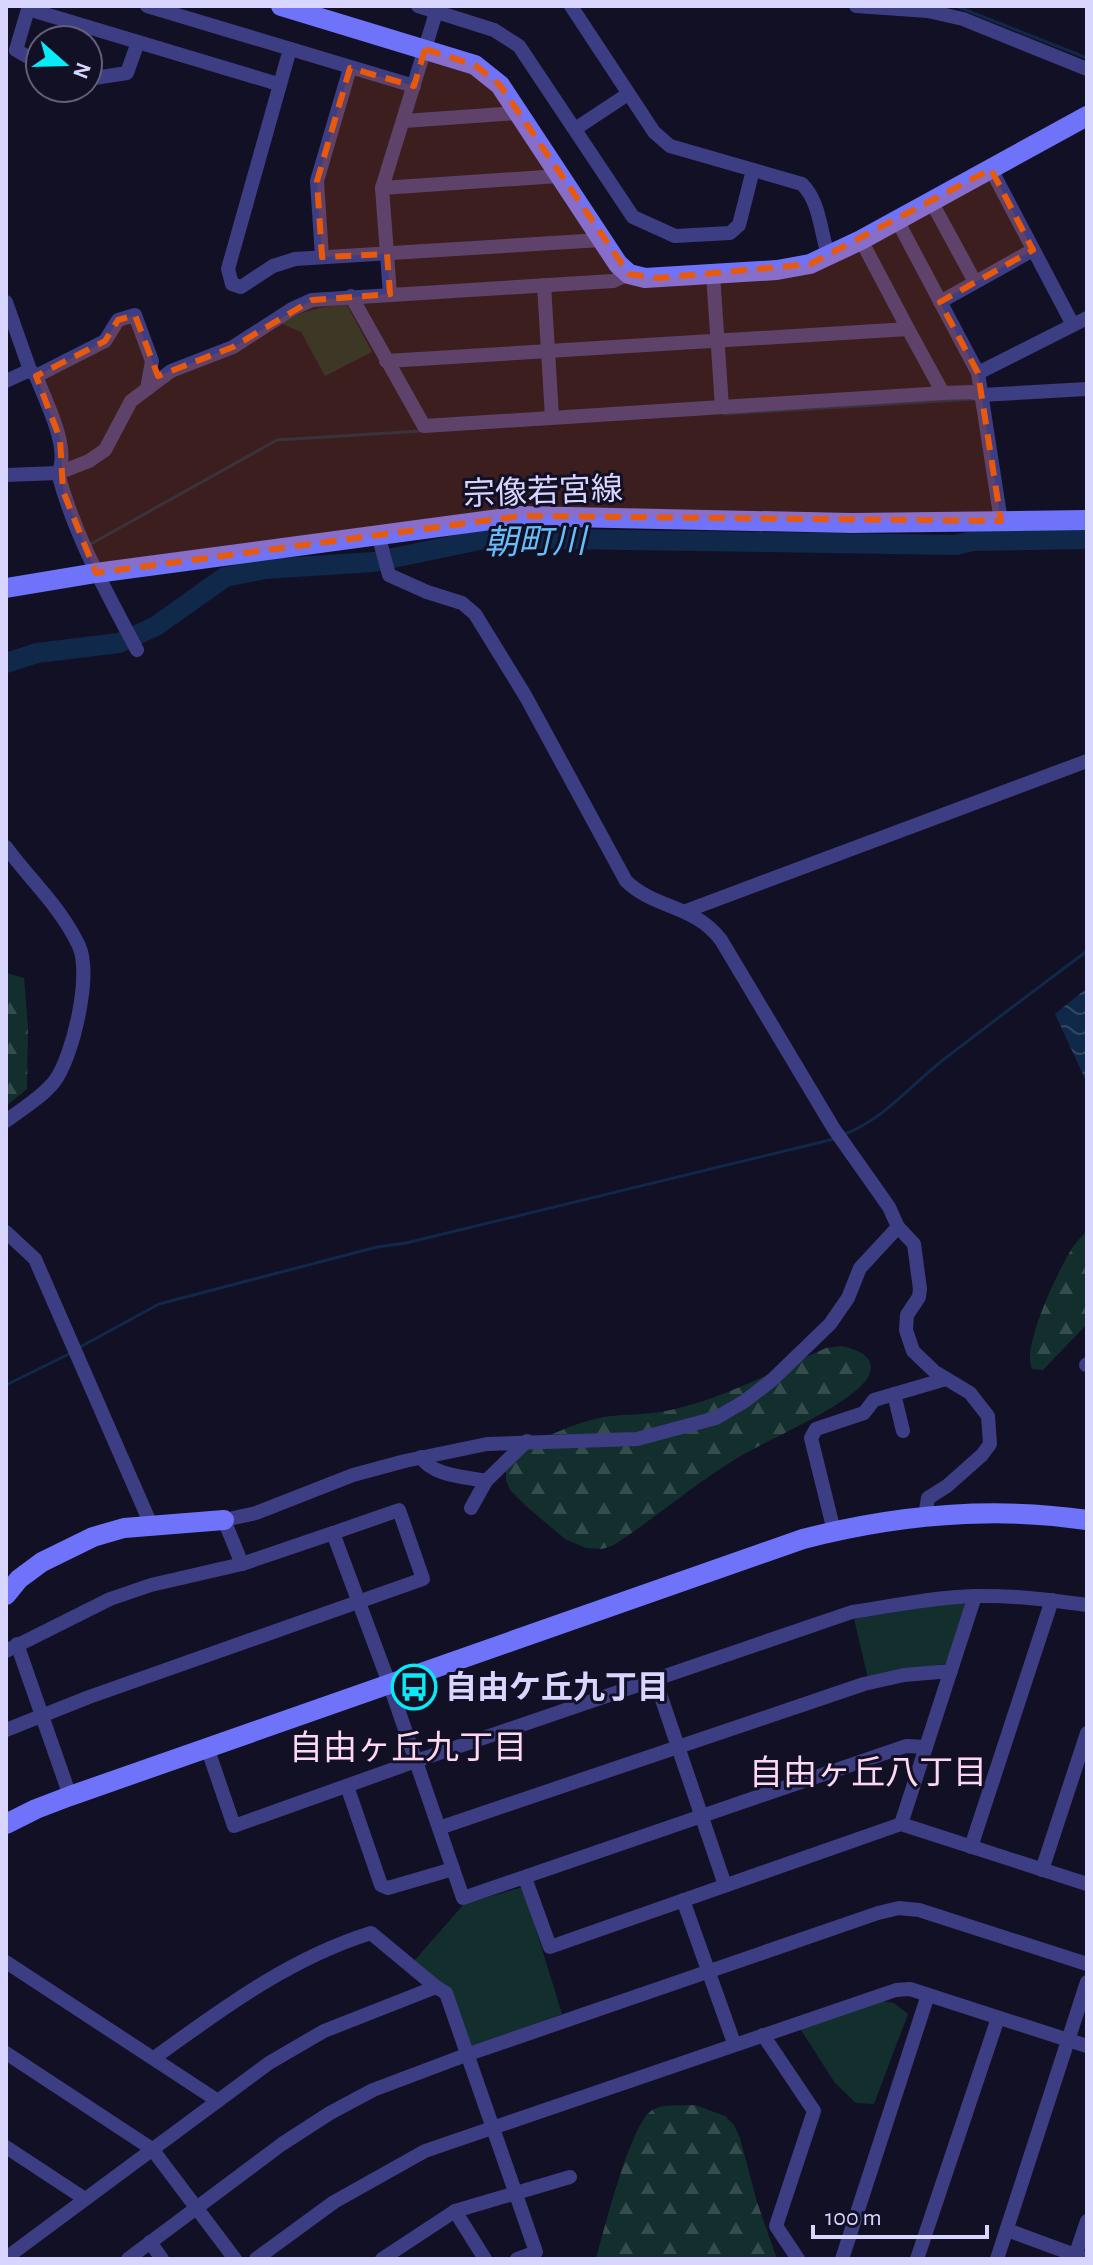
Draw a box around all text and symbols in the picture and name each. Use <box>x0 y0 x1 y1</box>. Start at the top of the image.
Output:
north arrow <box>24 24 104 104</box>
text: N <box>69 60 95 81</box>
street label: 宗像若宮線 <box>462 471 624 511</box>
water label: 朝町川 <box>484 523 589 561</box>
bus stop icon: 自由ケ丘九丁目 <box>390 1663 438 1711</box>
place label: 自由ケ丘九丁目 <box>445 1670 669 1704</box>
district label: 自由ヶ丘九丁目 <box>289 1730 527 1766</box>
district label: 自由ヶ丘八丁目 <box>749 1755 987 1791</box>
scale bar <box>813 2189 987 2239</box>
text: 100 m <box>825 2206 882 2230</box>

